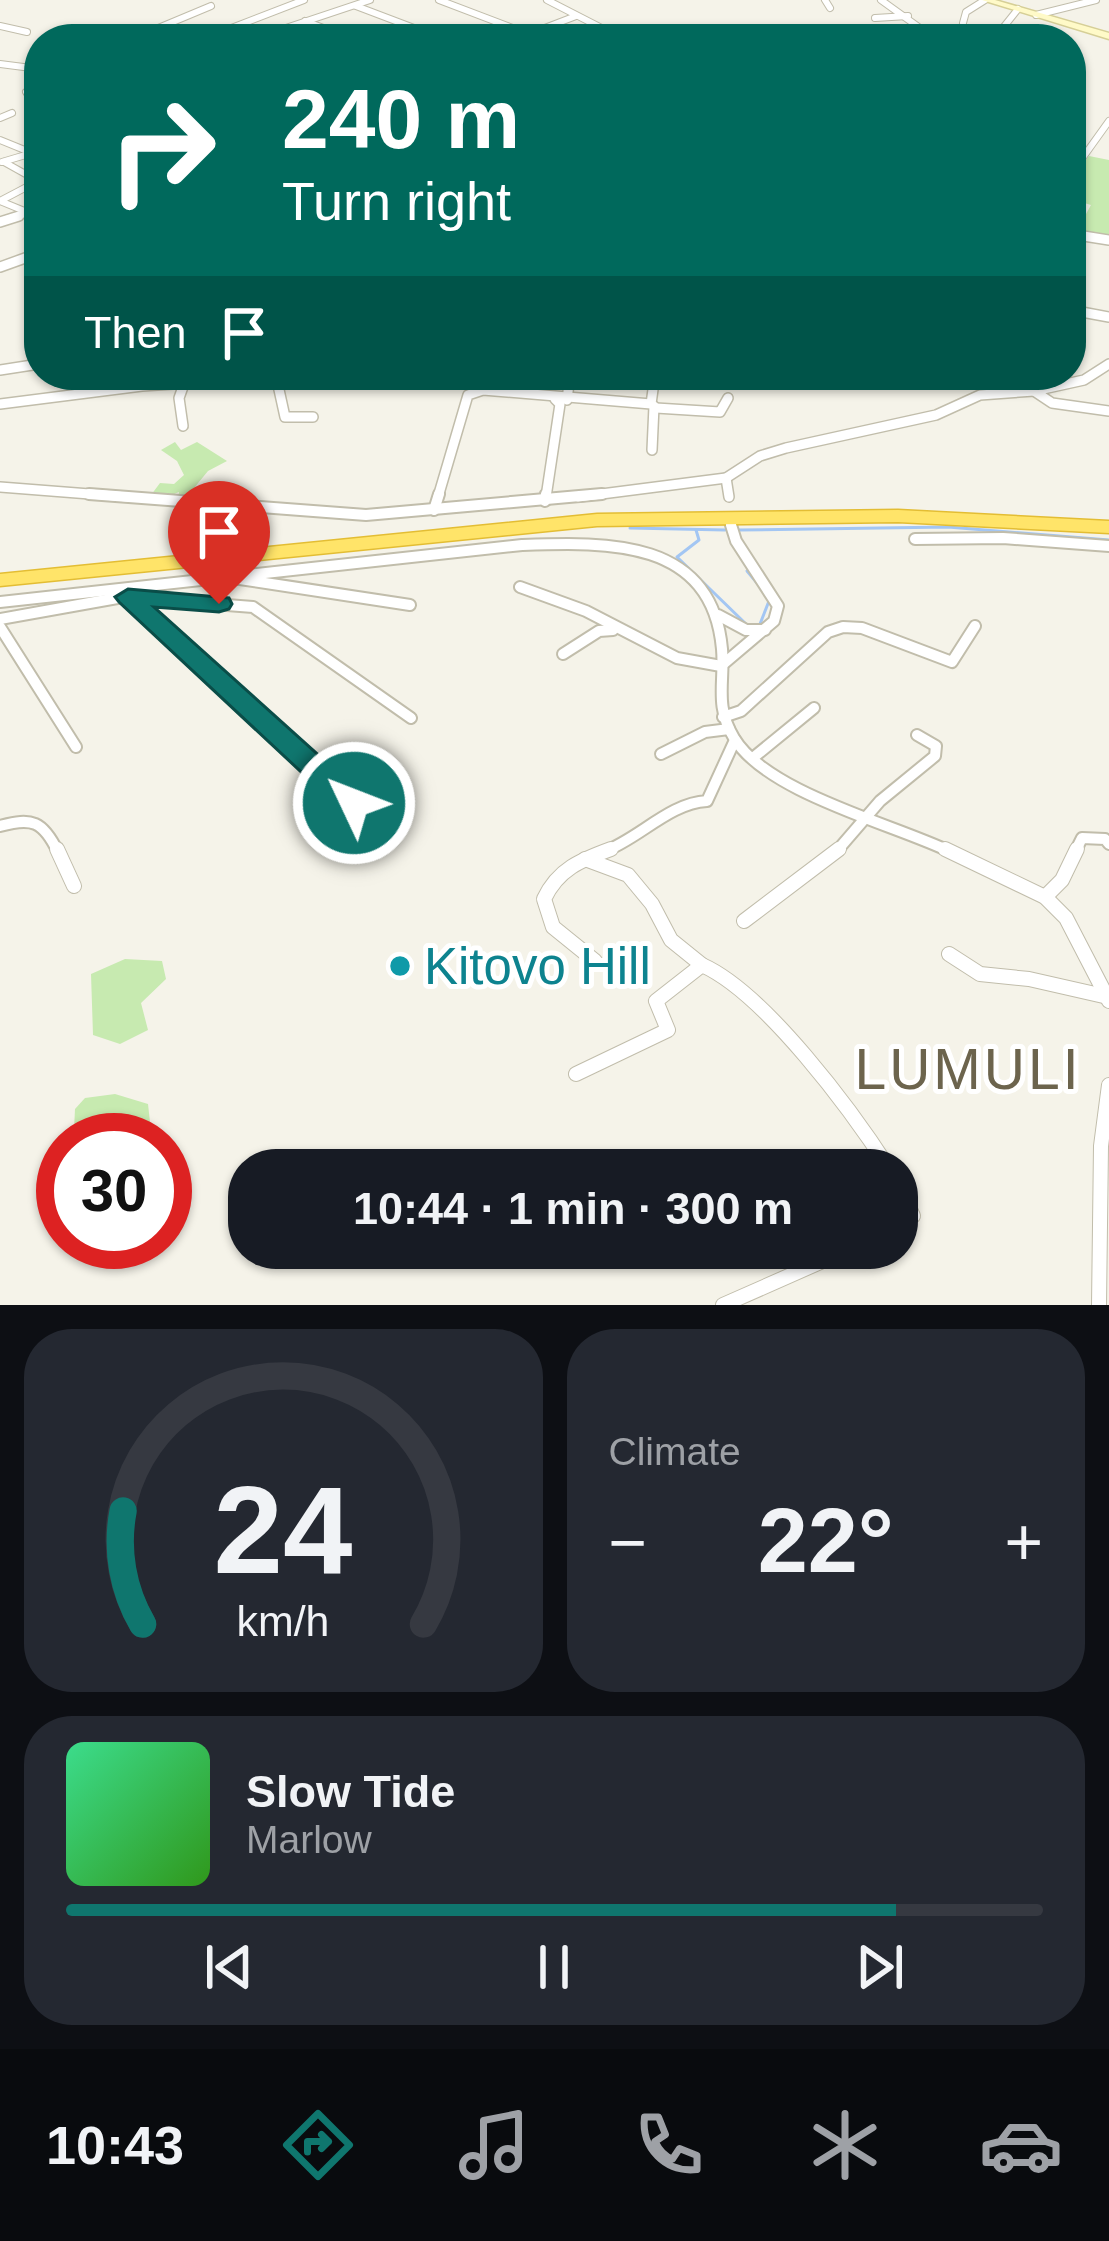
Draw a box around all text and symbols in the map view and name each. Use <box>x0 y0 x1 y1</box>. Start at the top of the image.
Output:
icon: right <box>84 72 240 228</box>
text: 240 m <box>282 72 520 166</box>
text: Turn right <box>282 171 511 231</box>
icon: arrive <box>211 300 277 366</box>
text: Then <box>84 307 187 358</box>
pin <box>168 481 270 604</box>
icon: arrive <box>186 499 252 565</box>
position arrow <box>291 740 417 866</box>
place label: Kitovo Hill <box>424 938 651 995</box>
marker: Kitovo Hill <box>387 953 413 979</box>
district label: LUMULI <box>854 1037 1082 1101</box>
speed limit sign: 30 <box>36 1113 192 1269</box>
text: 10:44 · 1 min · 300 m <box>353 1183 793 1234</box>
text: Climate <box>609 1430 741 1473</box>
text: 24 <box>214 1460 353 1599</box>
text: 22° <box>758 1491 894 1591</box>
text: − <box>609 1505 647 1579</box>
text: + <box>1004 1505 1043 1579</box>
text: km/h <box>237 1596 330 1644</box>
text: Slow Tide <box>246 1766 455 1817</box>
text: Marlow <box>246 1818 372 1861</box>
icon: previous <box>196 1934 262 2000</box>
icon: pause <box>521 1934 587 2000</box>
icon: next <box>847 1934 913 2000</box>
icon: directions <box>276 2103 360 2187</box>
icon: music <box>452 2103 536 2187</box>
icon: phone <box>627 2103 711 2187</box>
icon: climate <box>803 2103 887 2187</box>
icon: car <box>979 2103 1063 2187</box>
text: 10:43 <box>46 2115 184 2175</box>

